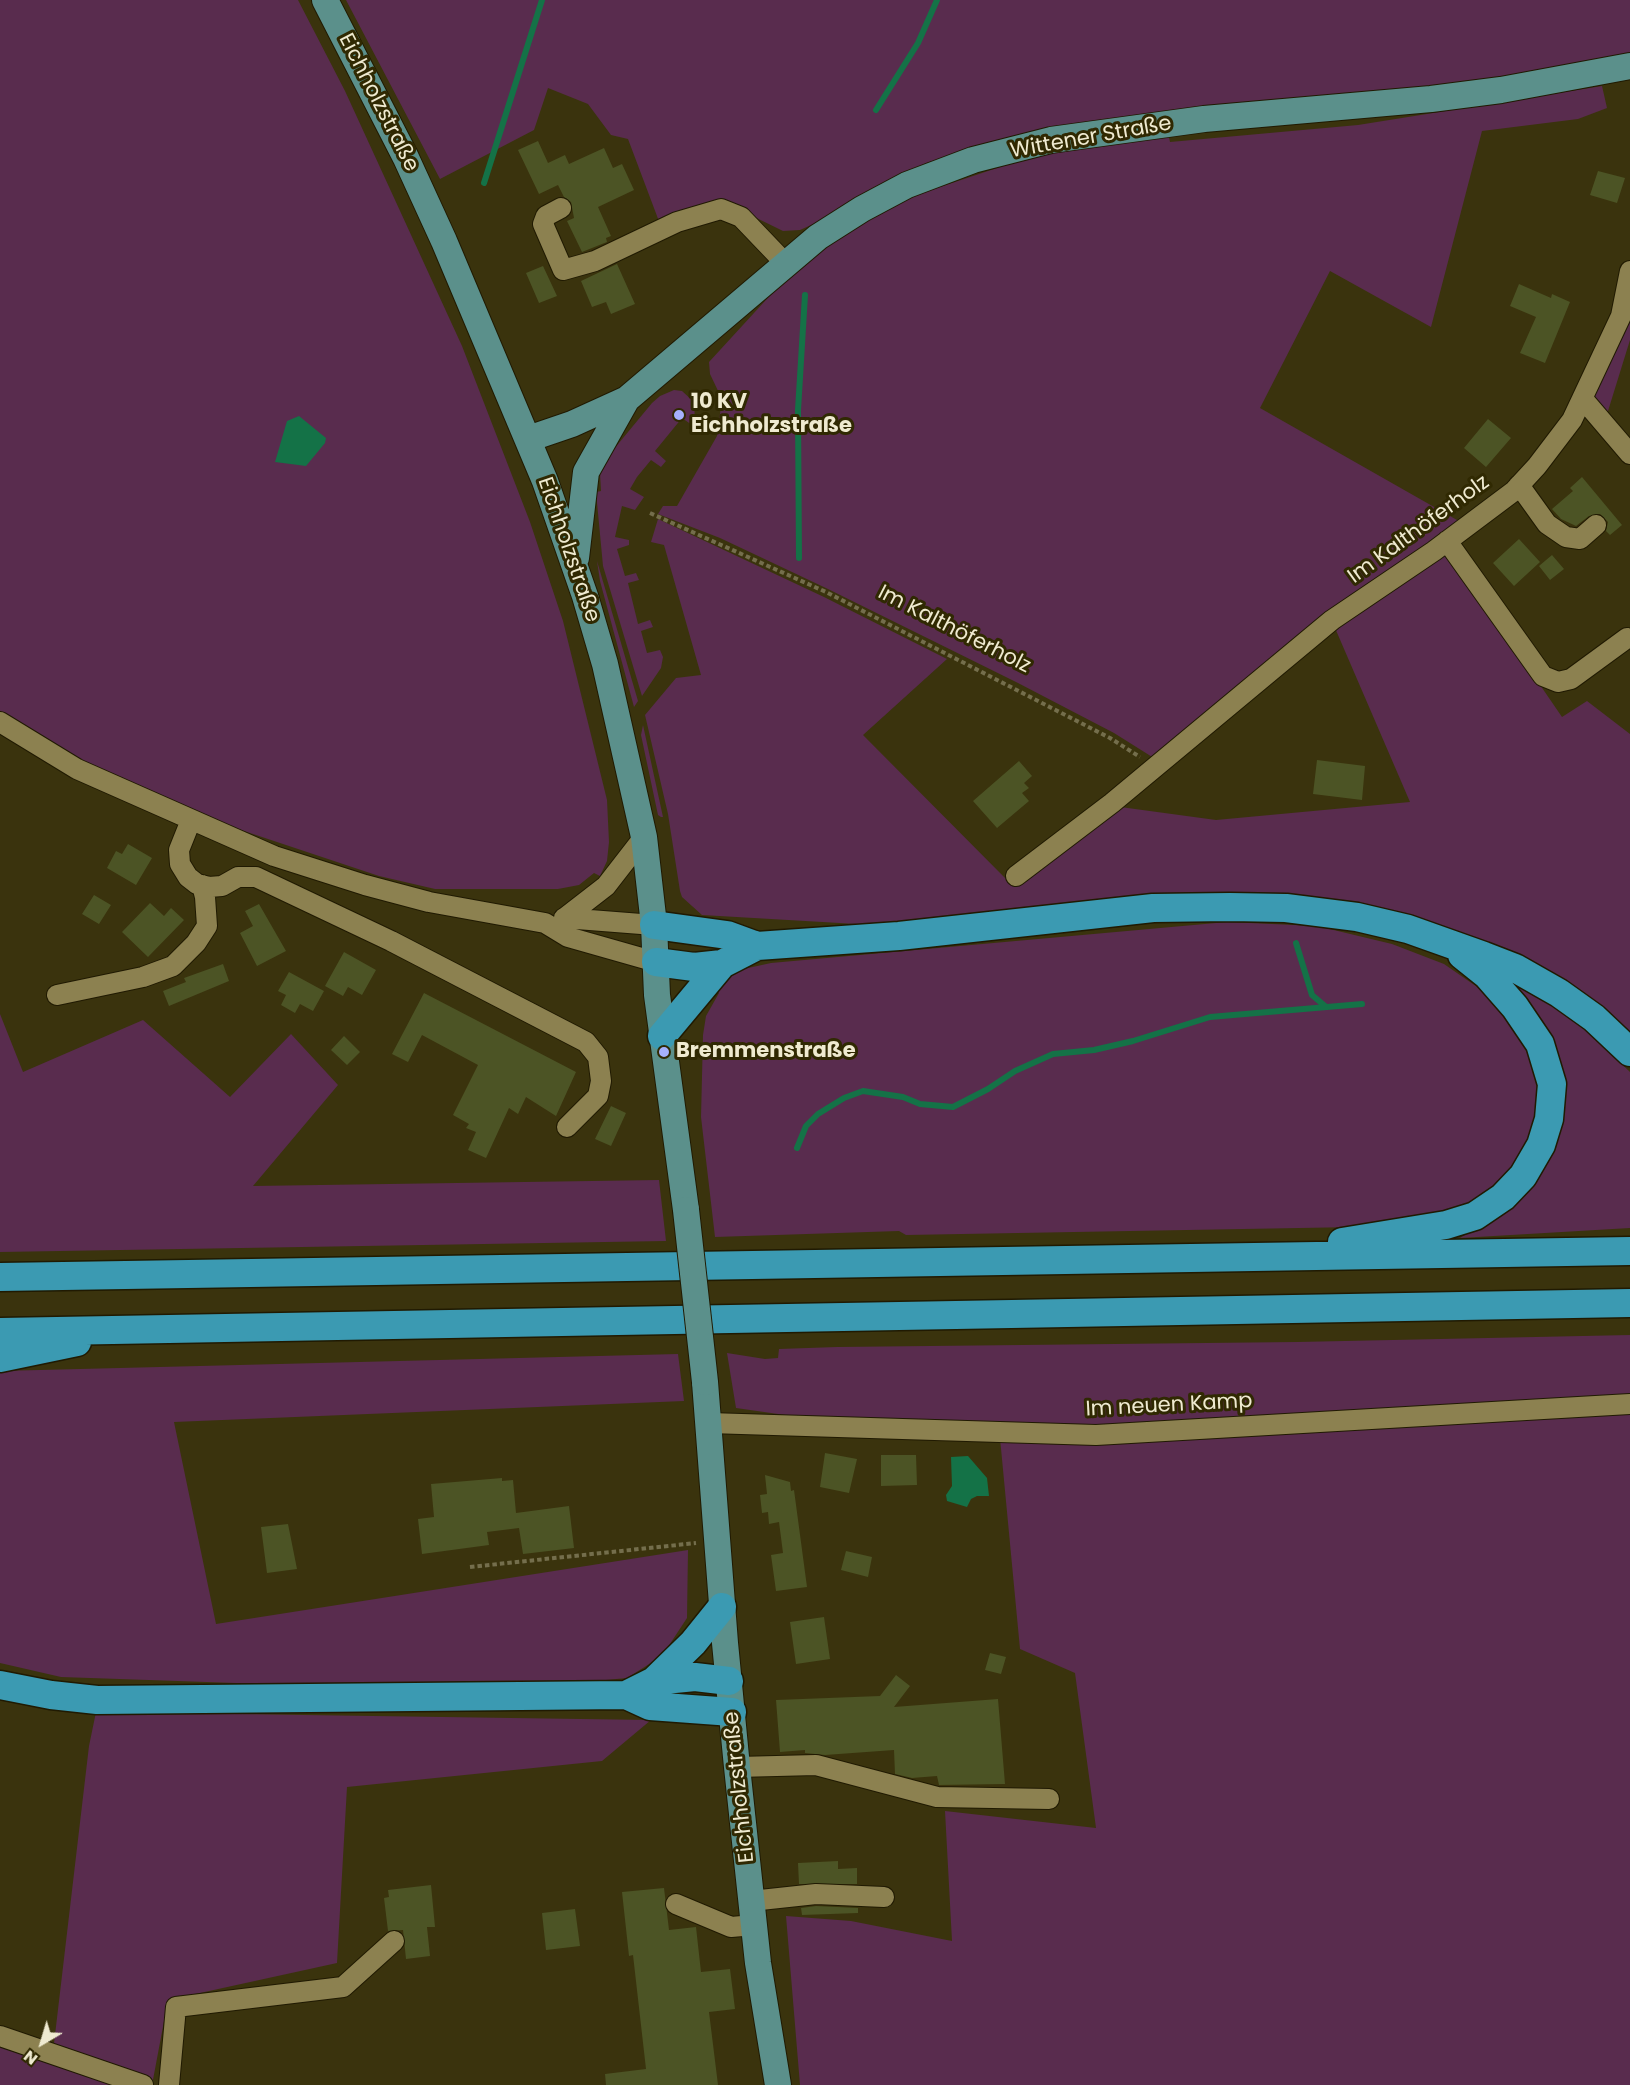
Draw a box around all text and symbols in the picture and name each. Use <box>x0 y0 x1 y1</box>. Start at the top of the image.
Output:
street label: Eichholzstraße <box>332 30 424 176</box>
street label: Wittener Straße <box>1008 111 1174 165</box>
place label: 10 KV Eichholzstraße <box>691 390 852 440</box>
marker: 10 KV Eichholzstraße <box>672 408 686 422</box>
street label: Im Kalthöferholz <box>1344 470 1494 590</box>
street label: Eichholzstraße <box>531 474 605 626</box>
street label: Im Kalthöferholz <box>873 581 1035 679</box>
place label: Bremmenstraße <box>676 1039 856 1065</box>
marker: Bremmenstraße <box>657 1045 671 1059</box>
street label: Im neuen Kamp <box>1085 1389 1253 1423</box>
street label: Eichholzstraße <box>720 1710 760 1864</box>
north arrow <box>12 2013 72 2073</box>
text: N <box>19 2045 42 2070</box>

